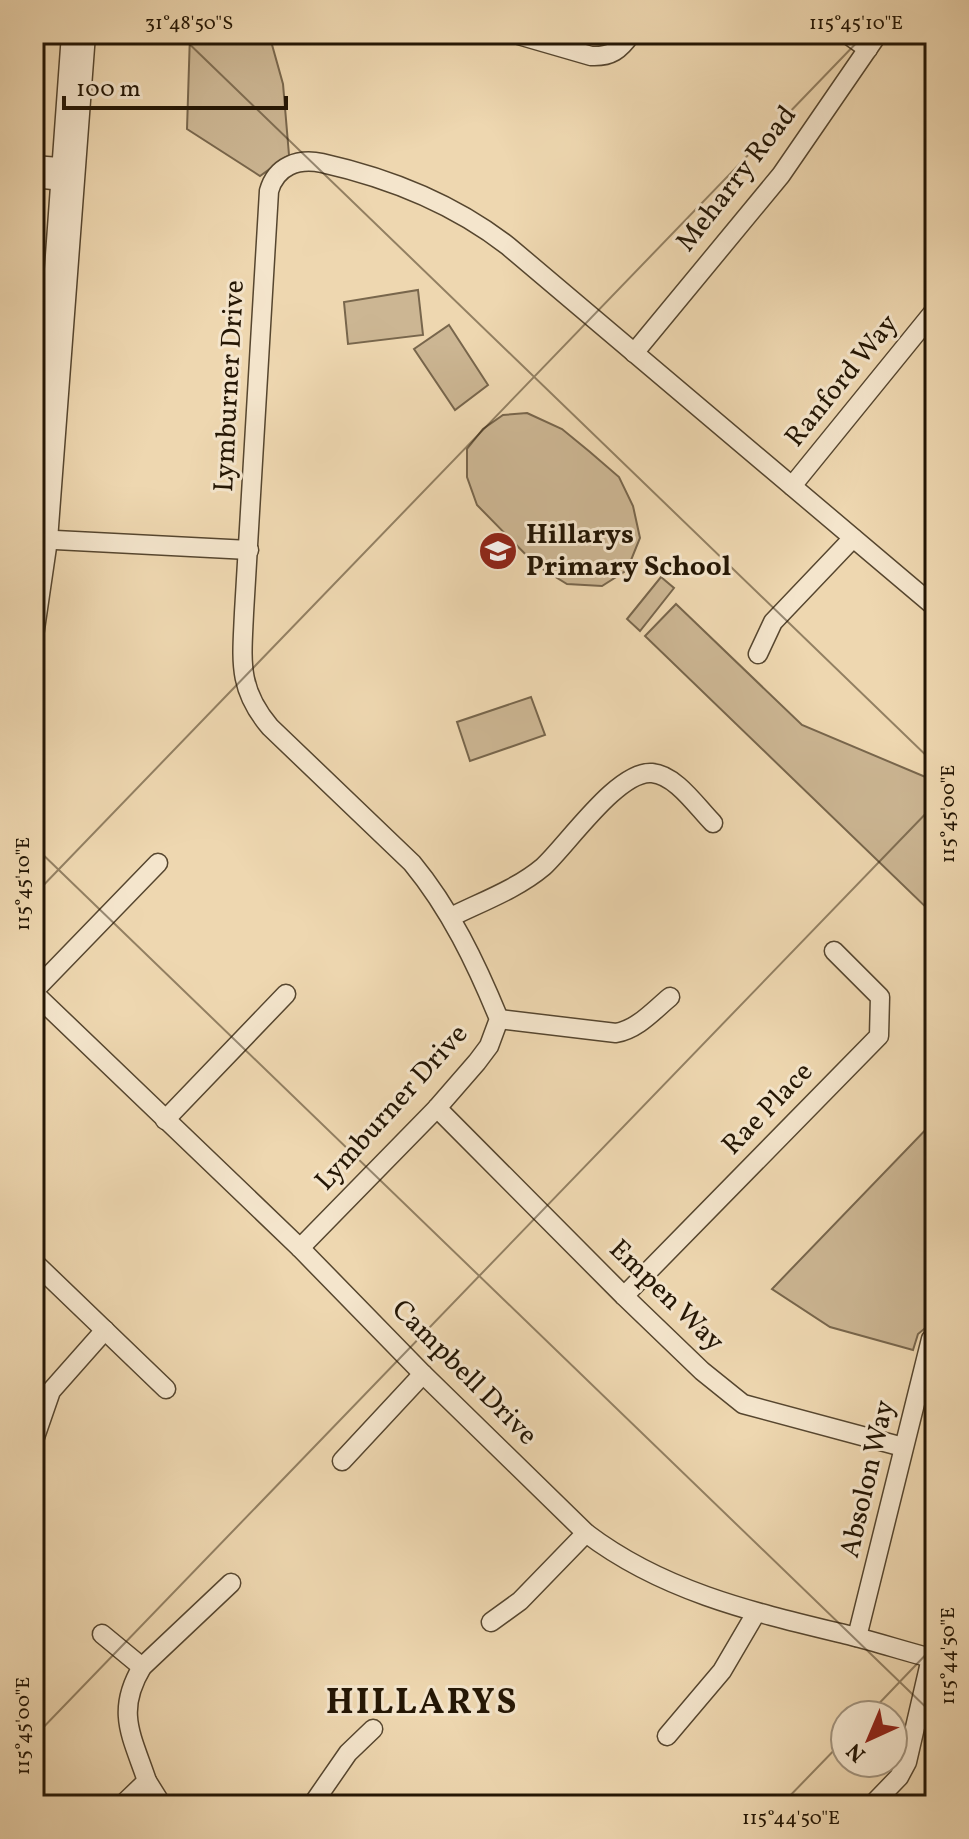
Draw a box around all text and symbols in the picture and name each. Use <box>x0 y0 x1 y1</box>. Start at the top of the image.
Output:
text: 31°48'50"S <box>145 10 233 38</box>
text: 115°45'10"E <box>809 10 903 38</box>
scale bar <box>64 60 286 110</box>
text: 100 m <box>76 73 141 107</box>
street label: Meharry Road <box>667 98 807 260</box>
street label: Lymburner Drive <box>205 279 255 493</box>
street label: Ranford Way <box>776 306 908 456</box>
place label: Hillarys Primary School <box>526 516 731 587</box>
school or university icon: Hillarys Primary School <box>477 530 519 572</box>
text: 115°45'00"E <box>935 765 963 863</box>
text: 115°45'10"E <box>10 837 38 931</box>
street label: Lymburner Drive <box>307 1016 477 1200</box>
street label: Rae Place <box>714 1054 822 1164</box>
street label: Empen Way <box>600 1231 732 1361</box>
street label: Campbell Drive <box>382 1291 546 1455</box>
street label: Absolon Way <box>831 1396 905 1562</box>
text: 115°44'50"E <box>935 1607 963 1705</box>
text: 115°45'00"E <box>10 1677 38 1775</box>
district label: HILLARYS <box>326 1679 518 1729</box>
north arrow <box>829 1699 909 1779</box>
text: N <box>840 1735 873 1768</box>
text: 115°44'50"E <box>742 1805 840 1833</box>

